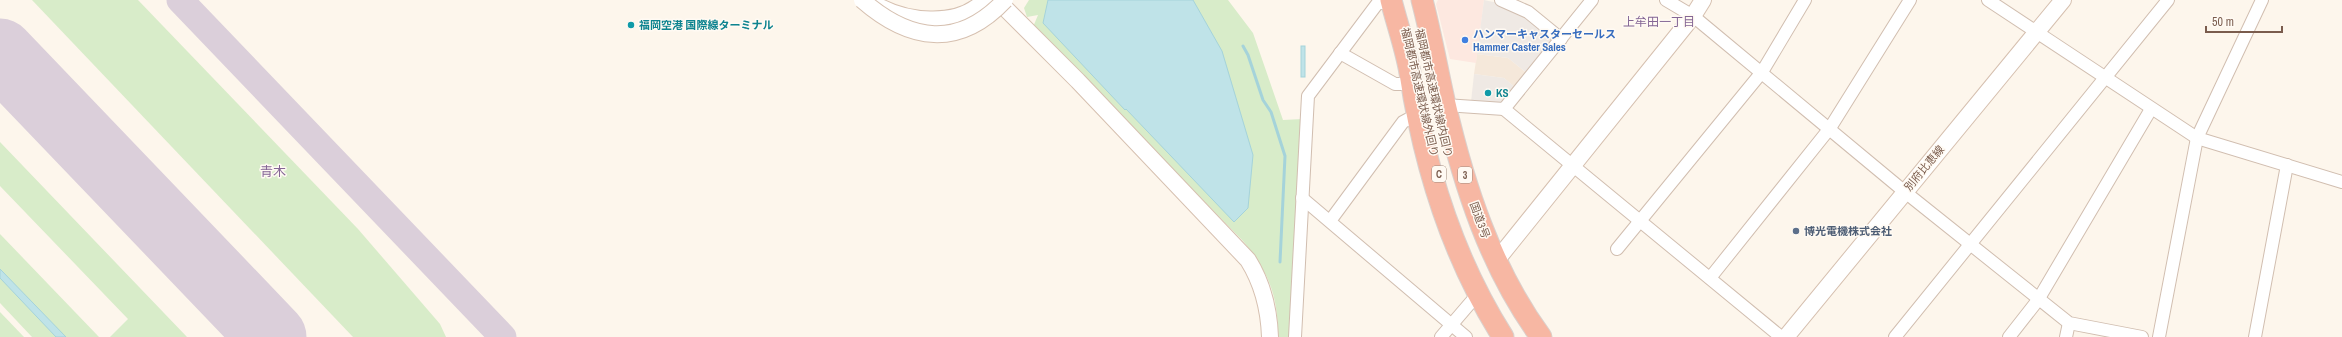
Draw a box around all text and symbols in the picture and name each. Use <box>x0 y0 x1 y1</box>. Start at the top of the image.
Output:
scale bar <box>2206 8 2282 34</box>
district label: 上牟田一丁目 <box>1623 14 1695 30</box>
text: 50 m <box>2212 14 2234 30</box>
place label: 福岡空港 国際線ターミナル <box>639 18 774 32</box>
marker: 福岡空港 国際線ターミナル <box>626 20 636 30</box>
street label: 福岡都市高速環状線外回り <box>1398 26 1442 158</box>
street label: 福岡都市高速環状線内回り <box>1412 27 1456 159</box>
place label: ハンマーキャスターセールス Hammer Caster Sales <box>1473 27 1616 54</box>
marker: ハンマーキャスターセールス Hammer Caster Sales <box>1460 35 1470 45</box>
place label: KS <box>1496 86 1509 100</box>
marker: KS <box>1483 88 1493 98</box>
street label: 別府比恵線 <box>1901 142 1947 194</box>
district label: 青木 <box>260 163 286 180</box>
road number: C <box>1432 166 1446 182</box>
road number: 3 <box>1458 167 1472 183</box>
street label: 国道3号 <box>1467 200 1493 240</box>
place label: 博光電機株式会社 <box>1804 224 1892 238</box>
marker: 博光電機株式会社 <box>1791 226 1801 236</box>

